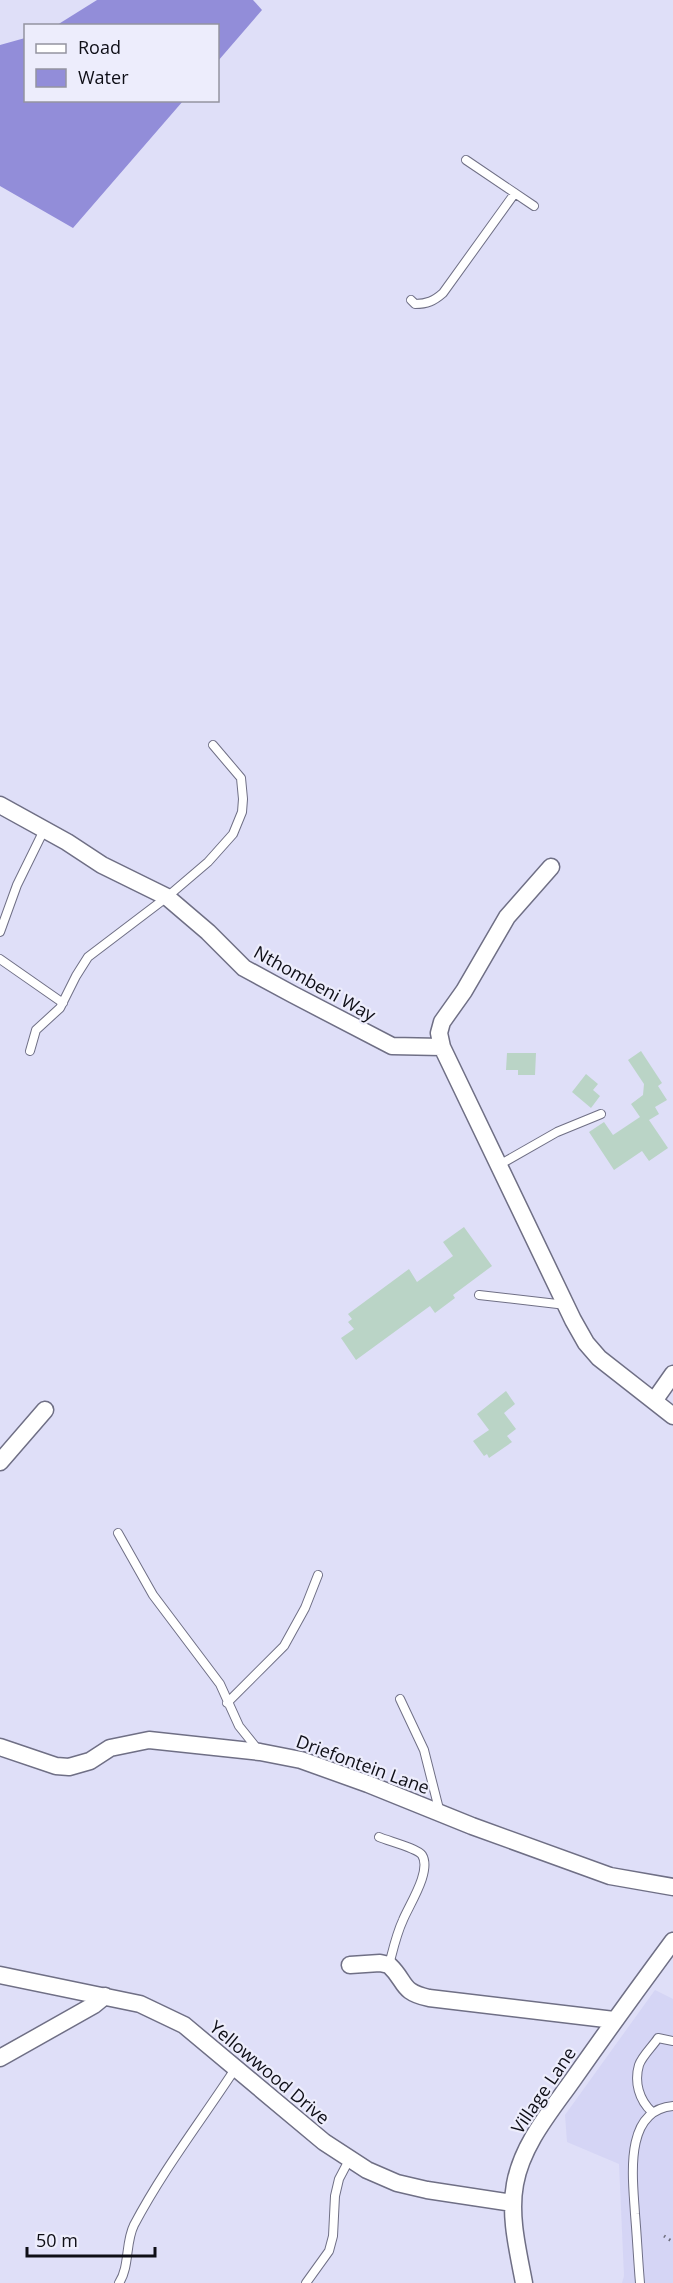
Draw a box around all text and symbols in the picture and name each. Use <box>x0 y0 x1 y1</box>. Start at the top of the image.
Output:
legend <box>24 24 219 102</box>
text: Road <box>78 35 121 59</box>
text: Water <box>78 65 129 89</box>
street label: Nthombeni Way <box>250 940 381 1027</box>
street label: Driefontein Lane <box>293 1729 433 1799</box>
street label: Yellowwood Drive <box>205 2015 335 2129</box>
street label: Village Lane <box>505 2042 581 2138</box>
scale bar <box>27 2220 154 2258</box>
text: 50 m <box>36 2228 78 2252</box>

